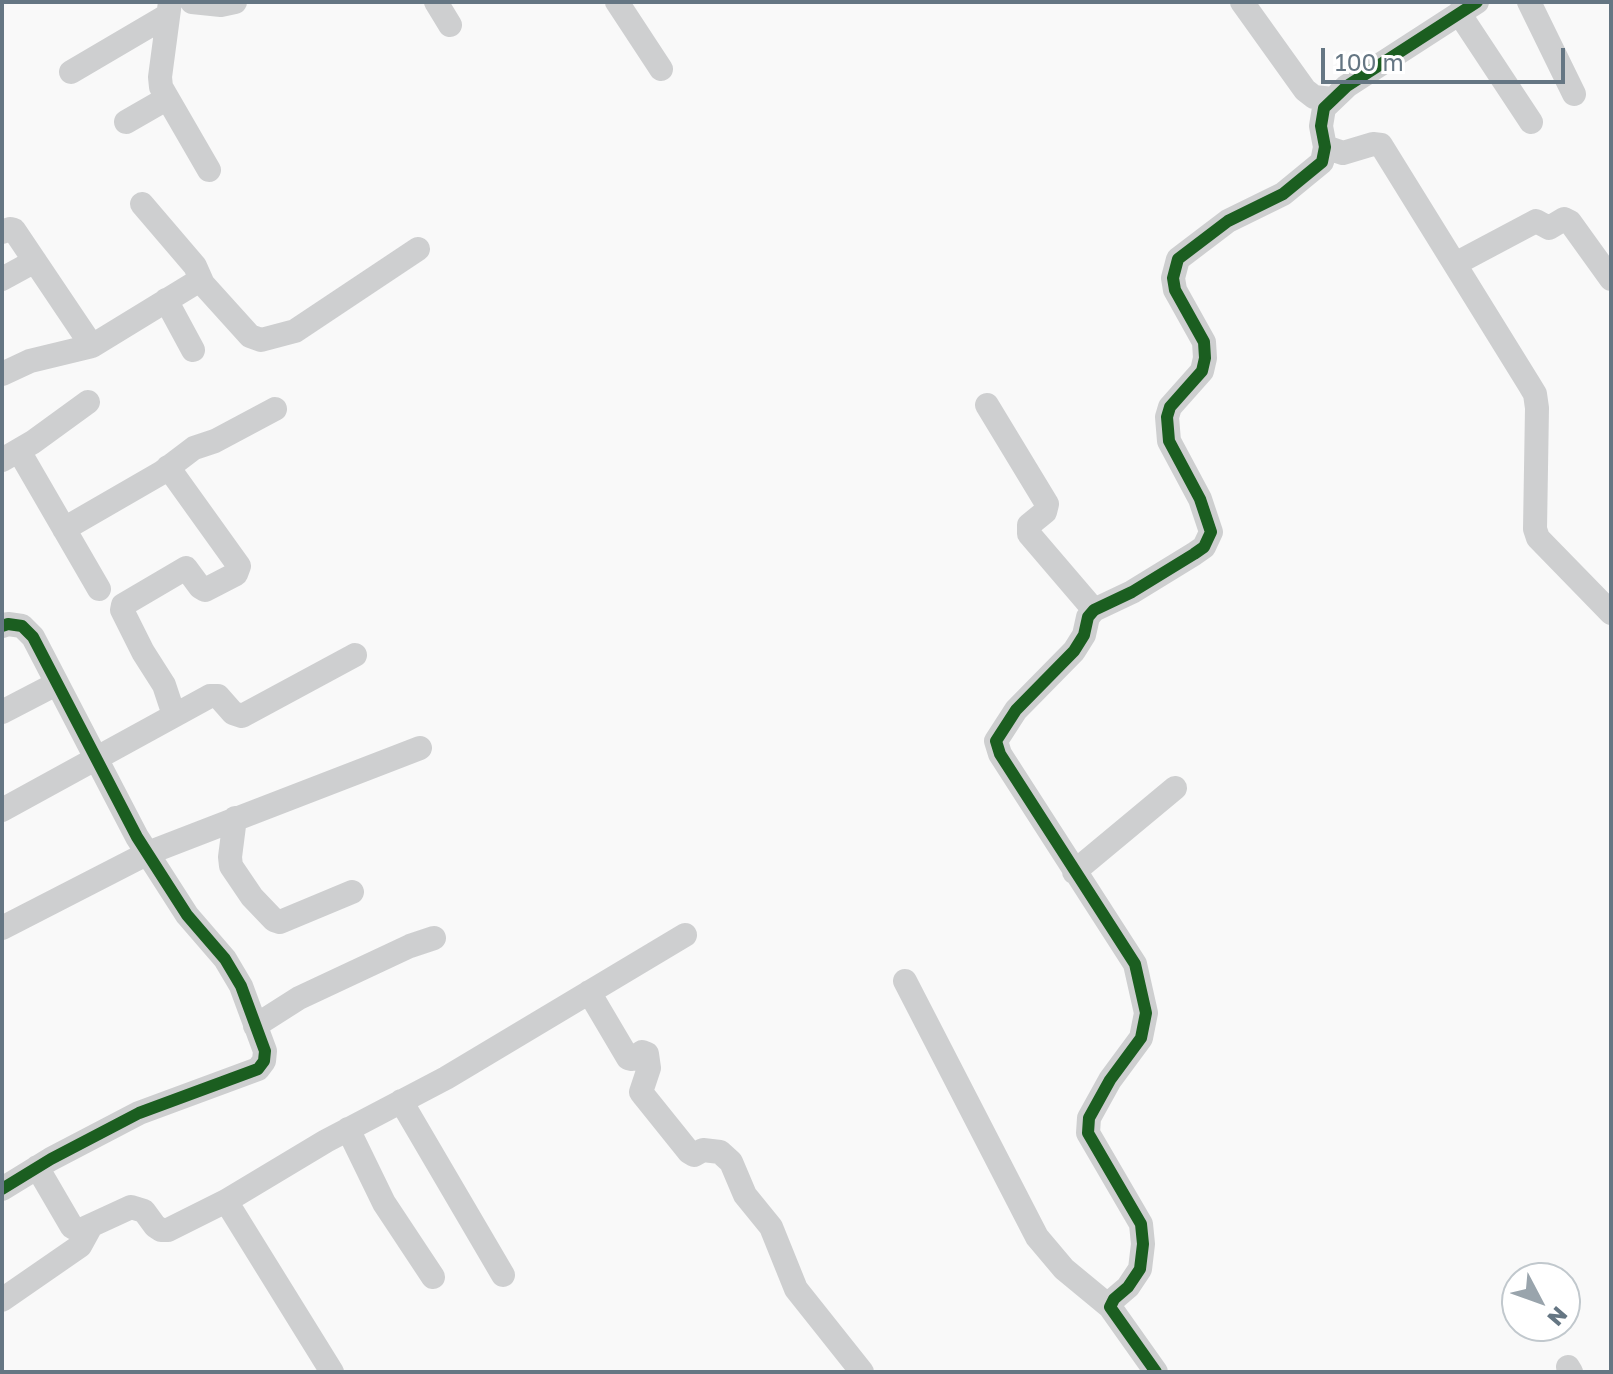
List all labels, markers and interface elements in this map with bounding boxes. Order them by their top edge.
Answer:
scale bar [1325,32,1569,82]
text: 100 m [1335,47,1404,76]
north arrow [1501,1262,1581,1342]
text: N [1542,1302,1574,1332]

